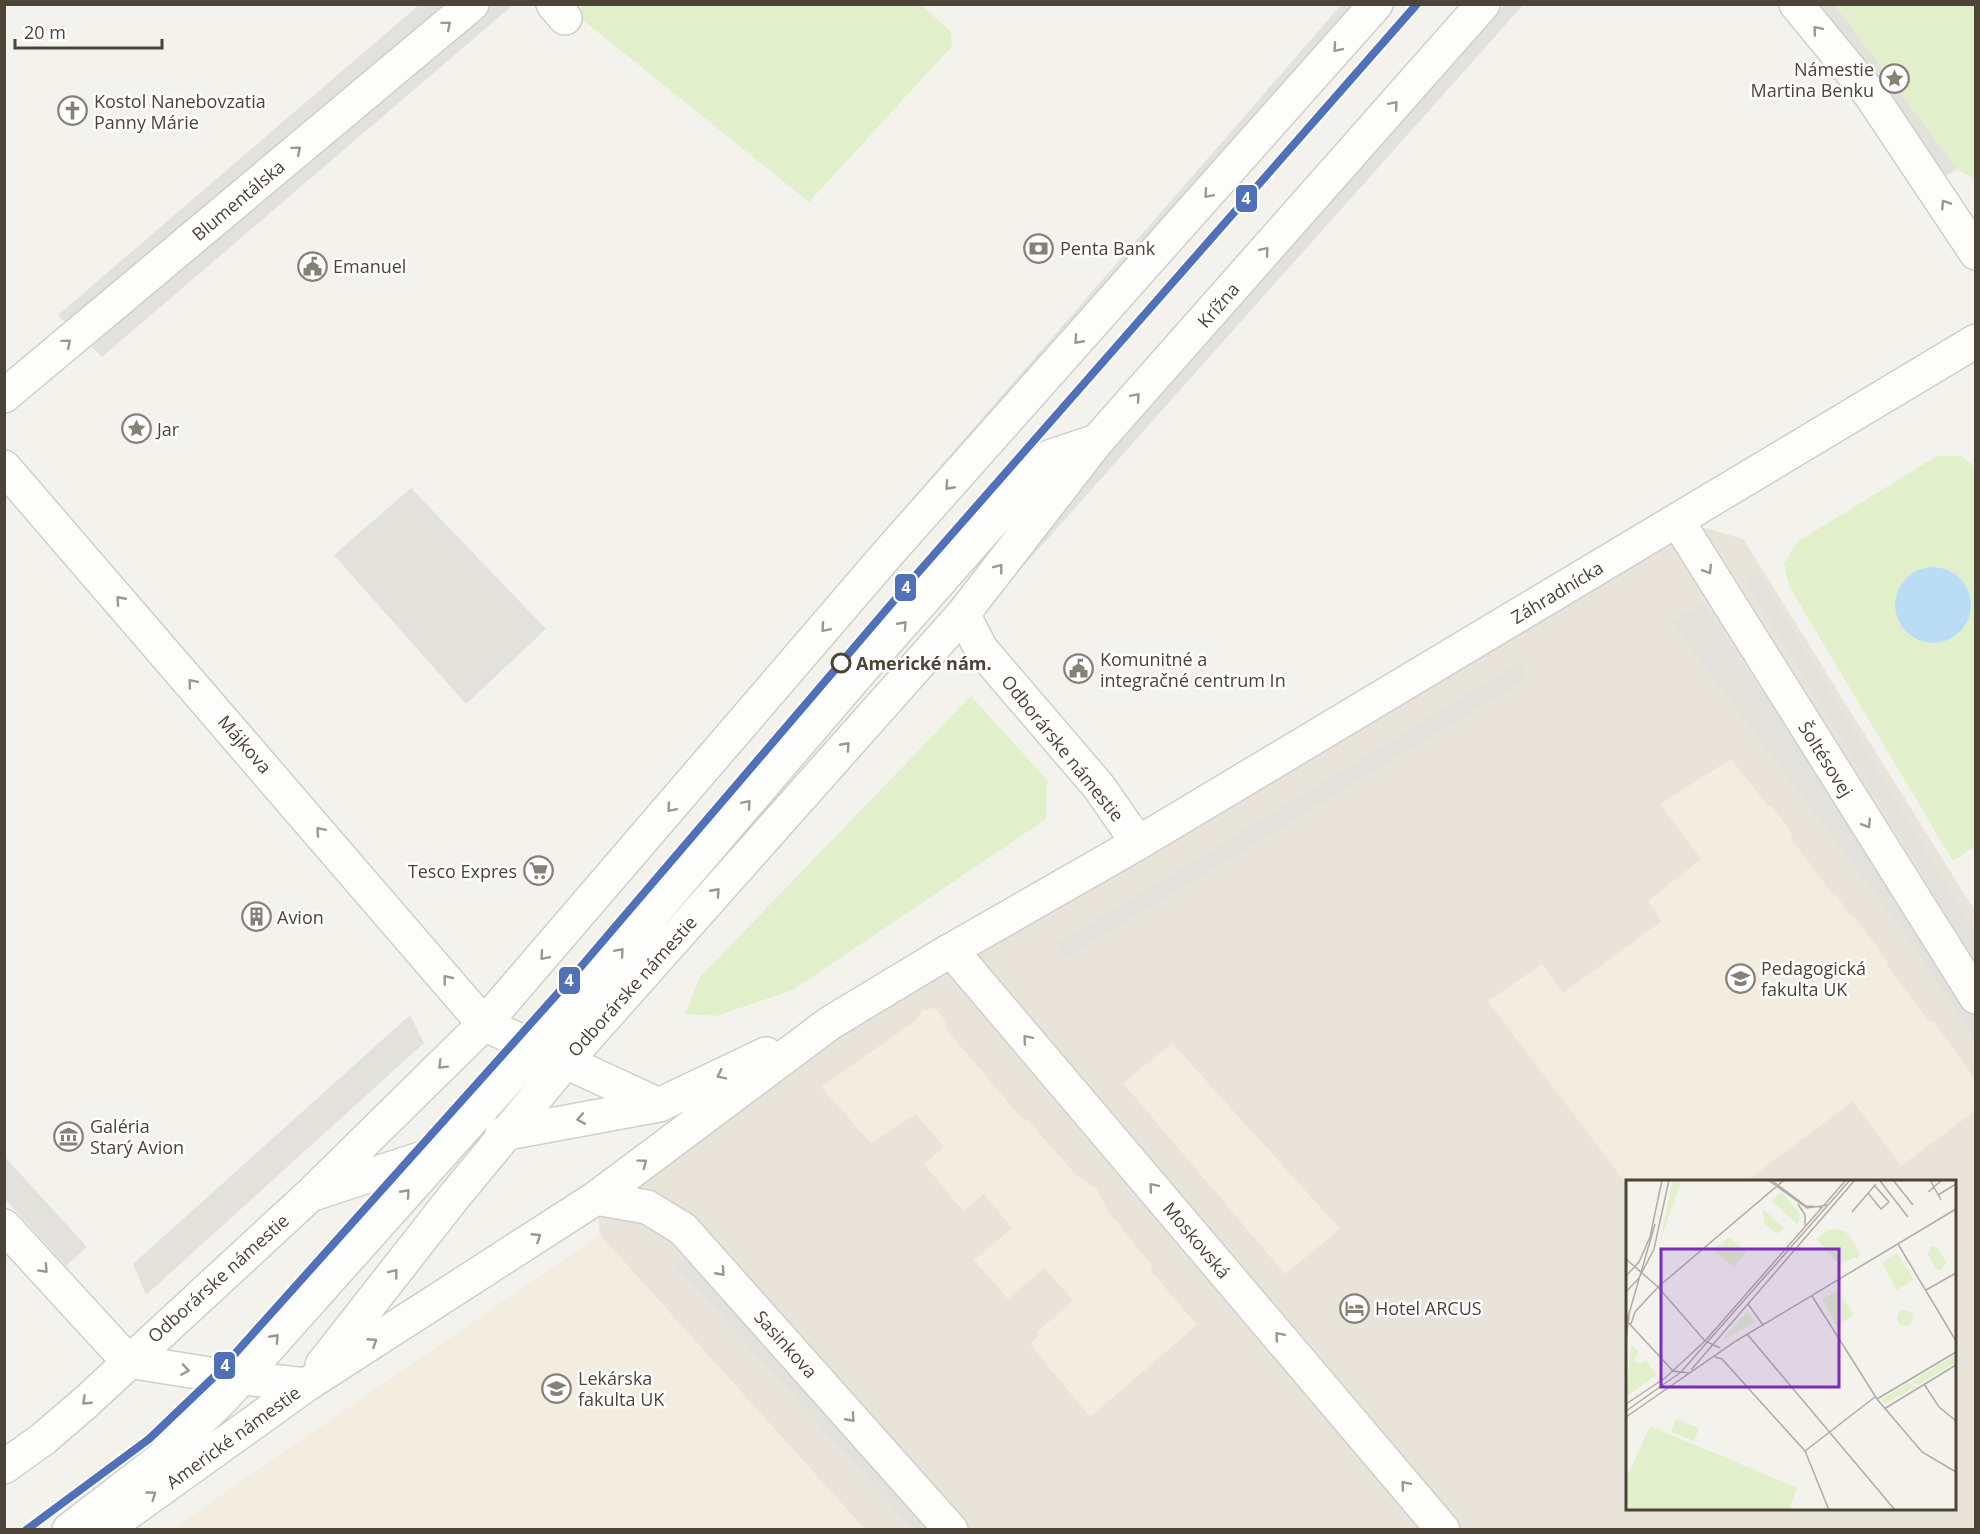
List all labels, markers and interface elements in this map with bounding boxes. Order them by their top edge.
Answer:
scale bar [15,12,162,50]
text: 20 m [24,20,66,44]
one-way arrow [440,22,451,33]
one-way arrow [1813,26,1824,37]
one-way arrow [1333,41,1344,52]
place label: Námestie Martina Benku [1751,57,1874,102]
place icon: Námestie Martina Benku [1879,63,1911,95]
place label: Kostol Nanebovzatia Panny Márie [94,89,266,134]
church icon: Kostol Nanebovzatia Panny Márie [57,95,89,127]
one-way arrow [1387,101,1398,112]
one-way arrow [290,147,301,158]
street label: Blumentálska [187,154,289,246]
line badge: 4 [1235,184,1258,213]
text: 4 [1241,187,1251,209]
one-way arrow [1204,188,1215,198]
one-way arrow [1940,200,1952,210]
bank icon: Penta Bank [1023,232,1055,264]
place label: Penta Bank [1060,236,1156,260]
one-way arrow [1258,247,1269,258]
public building icon: Emanuel [296,250,328,282]
place label: Emanuel [333,254,406,278]
street label: Krížna [1192,277,1244,333]
one-way arrow [1074,333,1085,344]
one-way arrow [60,339,71,350]
one-way arrow [1129,393,1140,404]
place icon: Jar [120,413,152,445]
place label: Jar [155,417,180,441]
one-way arrow [945,479,956,489]
street label: Záhradnícka [1507,555,1607,629]
one-way arrow [992,564,1003,575]
one-way arrow [1701,564,1713,574]
line badge: 4 [894,573,917,602]
text: 4 [901,576,911,598]
one-way arrow [116,596,127,607]
one-way arrow [821,621,832,632]
one-way arrow [896,621,907,632]
place label: Komunitné a integračné centrum In [1100,647,1286,692]
place label: Americké nám. [856,651,992,675]
marker: Americké nám. [831,653,851,673]
public building icon: Komunitné a integračné centrum In [1063,653,1095,685]
street label: Odborárske námestie [996,670,1130,826]
one-way arrow [188,679,199,690]
street label: Májkova [213,710,277,778]
street label: Šoltésovej [1793,717,1859,801]
one-way arrow [839,743,850,753]
one-way arrow [740,800,751,810]
one-way arrow [667,801,678,812]
one-way arrow [1860,818,1872,828]
one-way arrow [316,827,327,838]
supermarket icon: Tesco Expres [522,855,554,887]
place label: Tesco Expres [408,859,517,883]
one-way arrow [709,888,720,899]
building icon: Avion [240,901,272,933]
place label: Avion [277,905,324,929]
street label: Odborárske námestie [562,910,702,1062]
one-way arrow [613,948,624,959]
one-way arrow [540,949,551,960]
place label: Pedagogická fakulta UK [1761,956,1866,1001]
school or university icon: Pedagogická fakulta UK [1724,962,1756,994]
line badge: 4 [558,966,581,995]
text: 4 [564,969,574,991]
one-way arrow [443,974,454,985]
one-way arrow [1023,1035,1034,1046]
one-way arrow [439,1057,450,1068]
one-way arrow [716,1068,727,1080]
one-way arrow [576,1112,586,1125]
place label: Galéria Starý Avion [90,1114,184,1159]
museum icon: Galéria Starý Avion [53,1120,85,1152]
one-way arrow [637,1160,648,1171]
inset map [1626,1180,1956,1510]
one-way arrow [1149,1183,1160,1194]
one-way arrow [399,1190,410,1200]
street label: Moskovská [1158,1197,1236,1283]
street label: Odborárske námestie [142,1208,294,1348]
one-way arrow [530,1233,541,1244]
one-way arrow [37,1262,48,1273]
one-way arrow [714,1265,725,1276]
one-way arrow [386,1269,397,1280]
hotel icon: Hotel ARCUS [1338,1292,1370,1324]
place label: Hotel ARCUS [1375,1296,1482,1320]
street label: Sasinkova [749,1305,823,1383]
one-way arrow [1275,1332,1286,1343]
one-way arrow [268,1334,279,1345]
one-way arrow [366,1339,377,1350]
line badge: 4 [213,1351,236,1380]
text: 4 [220,1354,230,1376]
one-way arrow [181,1364,190,1376]
place label: Lekárska fakulta UK [578,1366,665,1411]
school or university icon: Lekárska fakulta UK [541,1372,573,1404]
street label: Americké námestie [161,1380,305,1494]
one-way arrow [82,1394,92,1405]
one-way arrow [844,1411,855,1421]
one-way arrow [1401,1481,1412,1492]
one-way arrow [145,1492,156,1503]

